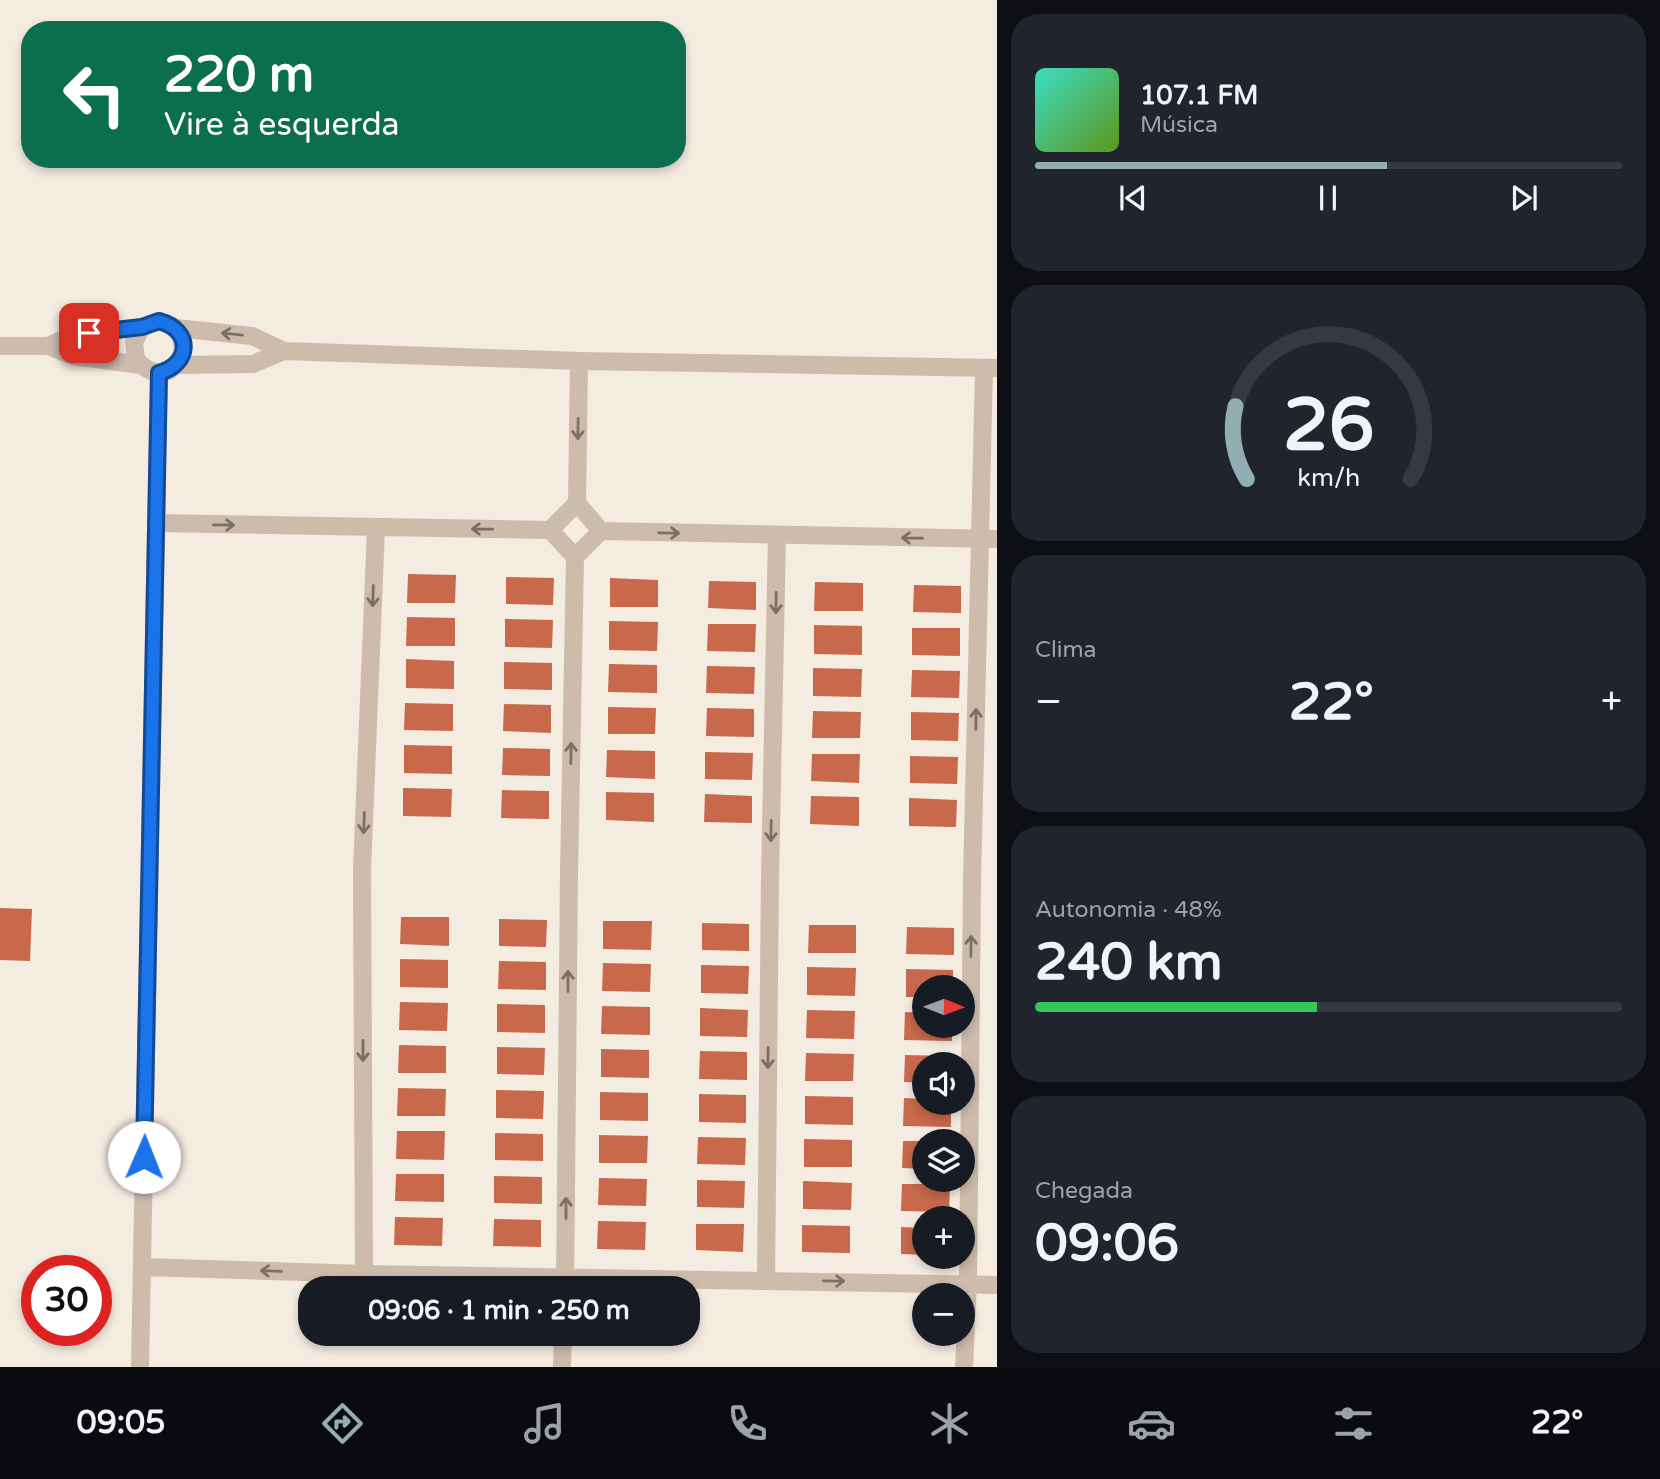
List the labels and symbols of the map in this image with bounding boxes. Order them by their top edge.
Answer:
pin [59,303,119,363]
one-way arrow [221,327,244,340]
one-way arrow [571,417,584,440]
one-way arrow [213,518,236,531]
one-way arrow [471,522,494,536]
one-way arrow [658,526,681,539]
one-way arrow [901,531,924,544]
one-way arrow [366,584,379,607]
one-way arrow [769,591,783,614]
one-way arrow [969,708,983,731]
one-way arrow [565,742,578,765]
one-way arrow [358,812,371,835]
one-way arrow [764,819,778,842]
one-way arrow [965,935,978,958]
one-way arrow [561,970,575,993]
north arrow [912,975,975,1038]
one-way arrow [356,1039,370,1062]
one-way arrow [761,1046,775,1069]
position arrow [107,1120,181,1194]
one-way arrow [559,1197,573,1220]
speed limit sign: 30 [21,1255,112,1346]
one-way arrow [260,1264,283,1277]
one-way arrow [822,1274,845,1288]

